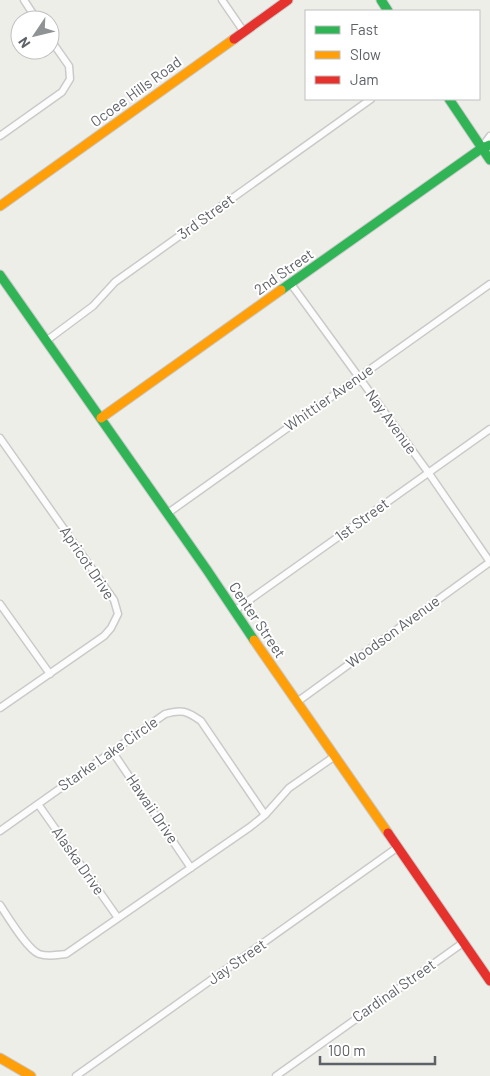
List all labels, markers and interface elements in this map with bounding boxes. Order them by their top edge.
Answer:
north arrow [10,10,60,60]
legend [305,10,480,100]
text: Fast [350,20,378,38]
text: N [14,34,34,51]
text: Slow [350,45,381,63]
street label: Ocoee Hills Road [86,52,184,130]
text: Jam [350,70,379,88]
street label: 3rd Street [174,190,237,243]
street label: 2nd Street [250,244,317,298]
street label: Whittier Avenue [281,360,376,434]
street label: Nay Avenue [362,386,421,457]
street label: 1st Street [331,494,392,545]
street label: Apricot Drive [57,522,119,602]
street label: Center Street [226,578,290,661]
street label: Woodson Avenue [342,591,443,671]
street label: Starke Lake Circle [54,712,161,794]
street label: Hawaii Drive [123,770,183,847]
street label: Alaska Drive [49,823,109,898]
street label: Jay Street [204,935,269,988]
street label: Cardinal Street [348,955,438,1025]
scale bar [320,1034,435,1066]
text: 100 m [328,1041,366,1059]

